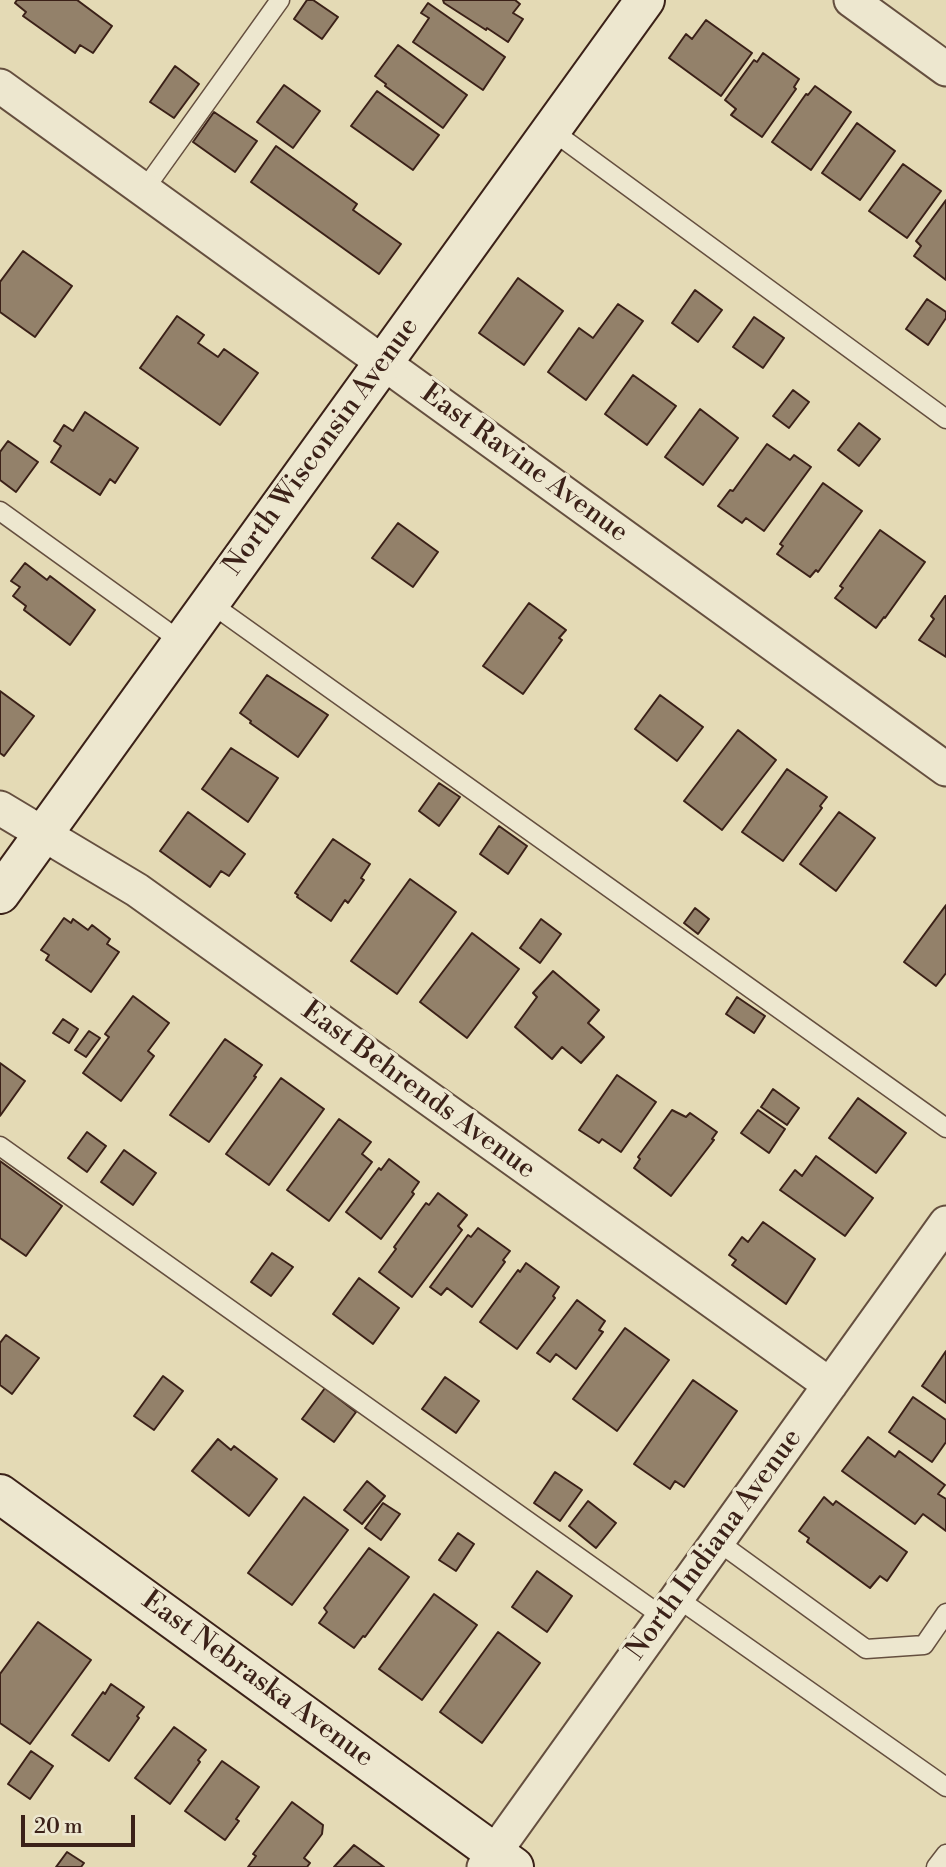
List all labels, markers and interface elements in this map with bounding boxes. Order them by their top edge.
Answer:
street label: North Wisconsin Avenue [217,312,427,582]
street label: East Ravine Avenue [414,378,634,550]
street label: East Behrends Avenue [294,995,542,1187]
street label: North Indiana Avenue [620,1423,810,1667]
street label: East Nebraska Avenue [134,1585,380,1775]
scale bar [24,1800,138,1844]
text: 20 m [34,1814,83,1840]

